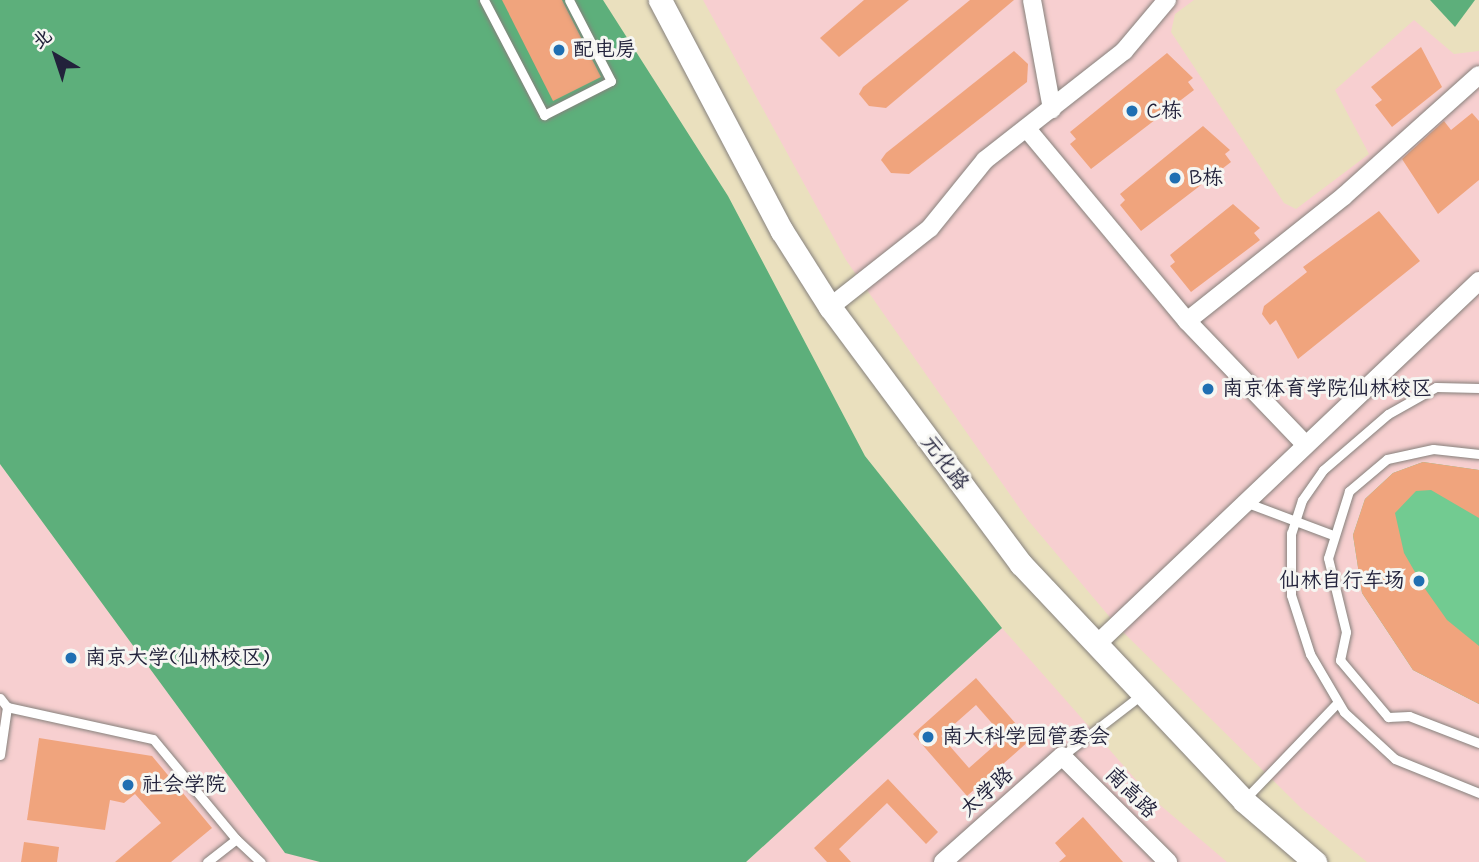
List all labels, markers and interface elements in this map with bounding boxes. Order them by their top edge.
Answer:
north arrow [21,21,91,91]
text: 北 [27,24,58,55]
place label: 配电房 [573,37,636,63]
marker: 配电房 [551,42,567,58]
place label: C栋 [1146,98,1182,124]
marker: C栋 [1124,103,1140,119]
place label: B栋 [1189,165,1223,191]
marker: B栋 [1167,170,1183,186]
place label: 南京体育学院仙林校区 [1222,376,1432,402]
marker: 南京体育学院仙林校区 [1200,381,1216,397]
street label: 元化路 [916,430,974,496]
place label: 仙林自行车场 [1279,568,1405,594]
marker: 仙林自行车场 [1411,573,1427,589]
place label: 南京大学(仙林校区) [85,645,269,671]
marker: 南京大学(仙林校区) [63,650,79,666]
place label: 南大科学园管委会 [942,724,1110,750]
marker: 南大科学园管委会 [920,729,936,745]
street label: 太学路 [955,762,1019,822]
street label: 南高路 [1100,762,1162,824]
place label: 社会学院 [142,772,226,798]
marker: 社会学院 [120,777,136,793]

